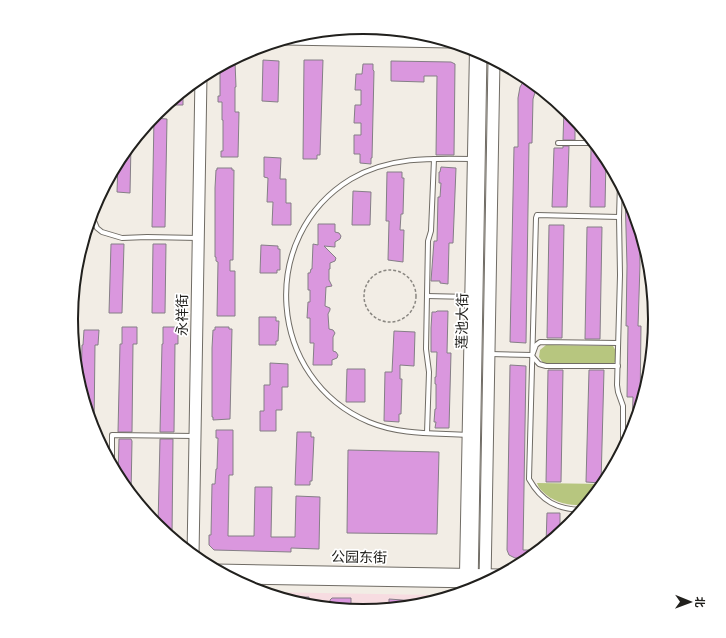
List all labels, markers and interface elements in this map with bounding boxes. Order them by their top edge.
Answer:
street label: 莲池大街 [453,293,471,349]
street label: 永祥街 [173,294,191,336]
street label: 公园东街 [331,548,387,566]
north arrow [670,582,710,622]
text: 北 [693,597,707,608]

